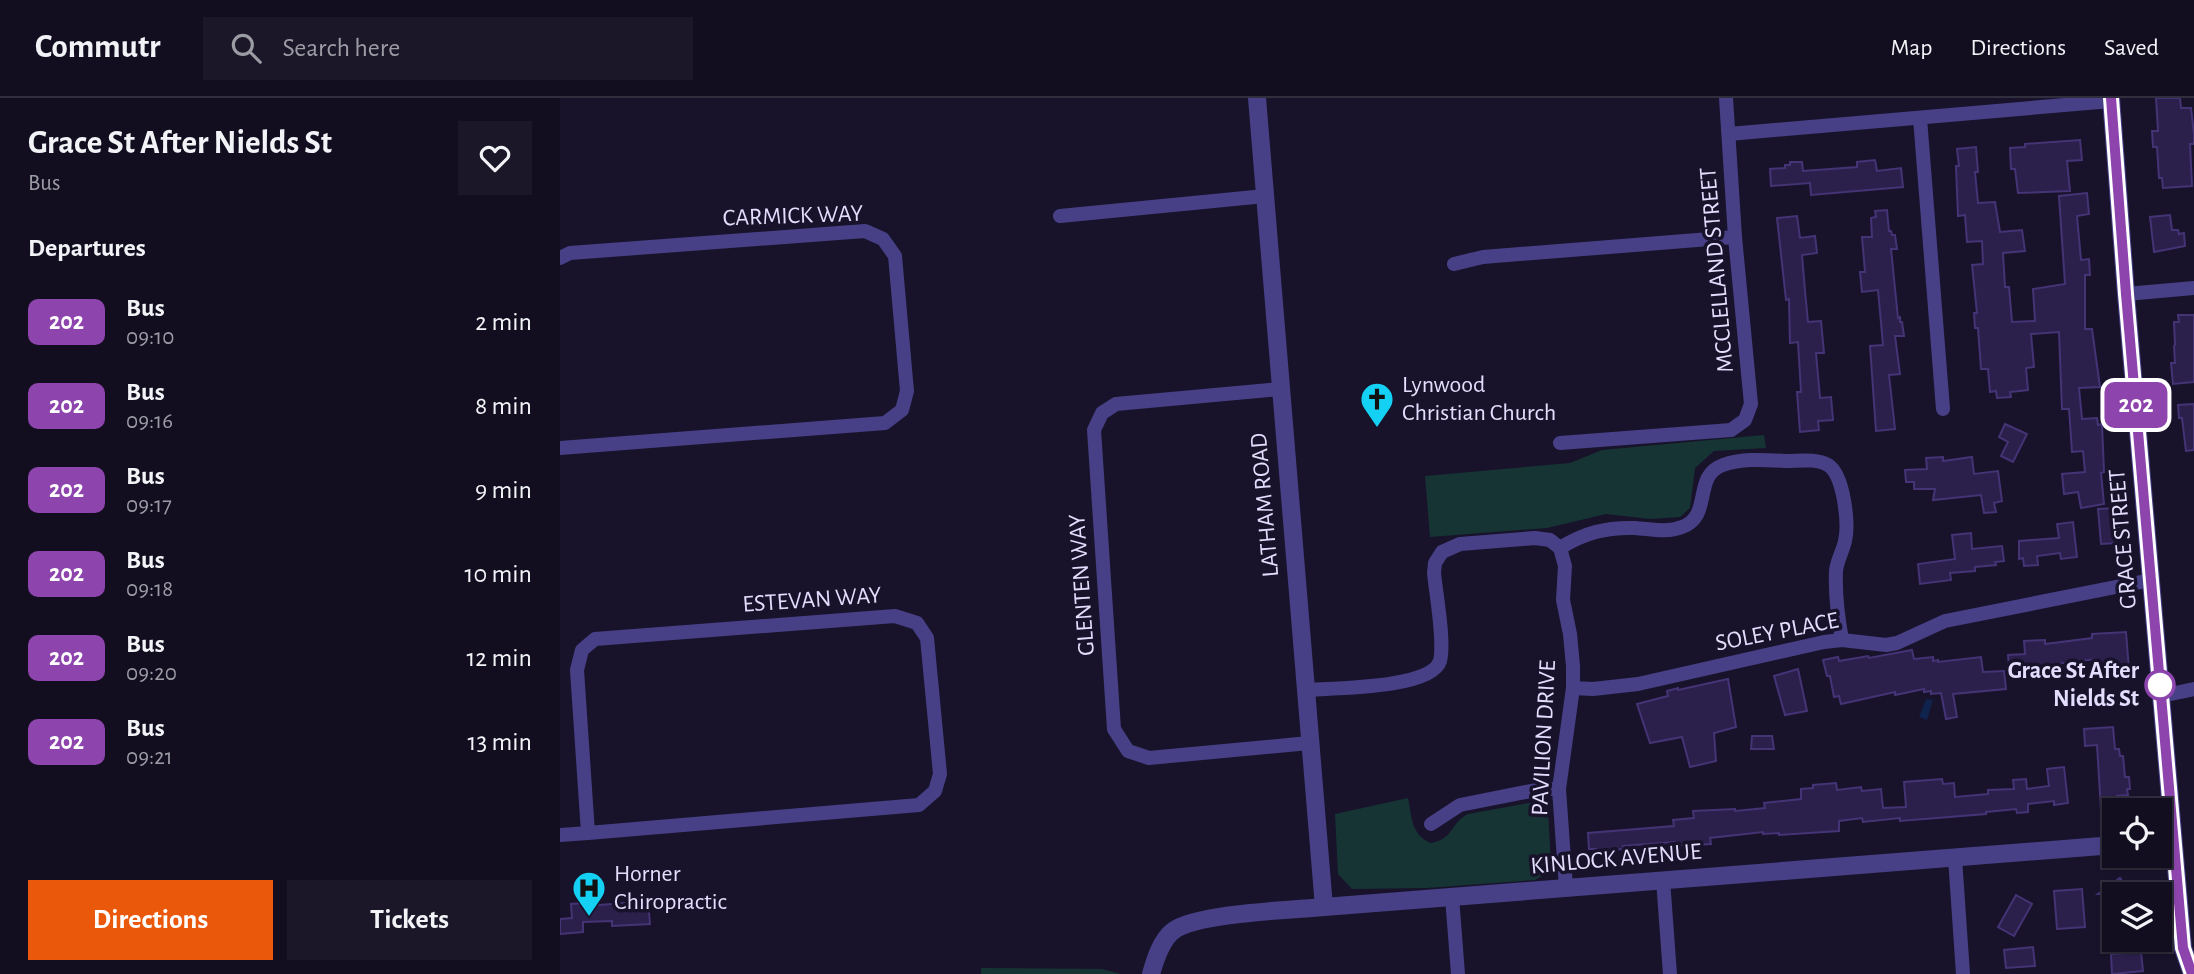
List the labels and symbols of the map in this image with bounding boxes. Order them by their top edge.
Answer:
street label: MCCLELLAND STREET [1696,166,1738,374]
street label: CARMICK WAY [722,202,864,230]
place label: Lynwood Christian Church [1402,373,1556,425]
church icon: Lynwood Christian Church [1358,380,1396,429]
line badge: 202 [2096,382,2176,428]
street label: LATHAM ROAD [1247,432,1283,578]
street label: GRACE STREET [2105,468,2141,610]
street label: GLENTEN WAY [1065,513,1099,657]
street label: ESTEVAN WAY [742,583,883,617]
street label: SOLEY PLACE [1713,608,1841,656]
street label: PAVILION DRIVE [1528,659,1560,817]
place label: Grace St After Nields St [2008,659,2140,711]
marker: Grace St After Nields St [2145,670,2175,700]
street label: KINLOCK AVENUE [1530,840,1703,878]
place label: Horner Chiropractic [614,862,727,914]
hospital icon: Horner Chiropractic [570,869,608,918]

